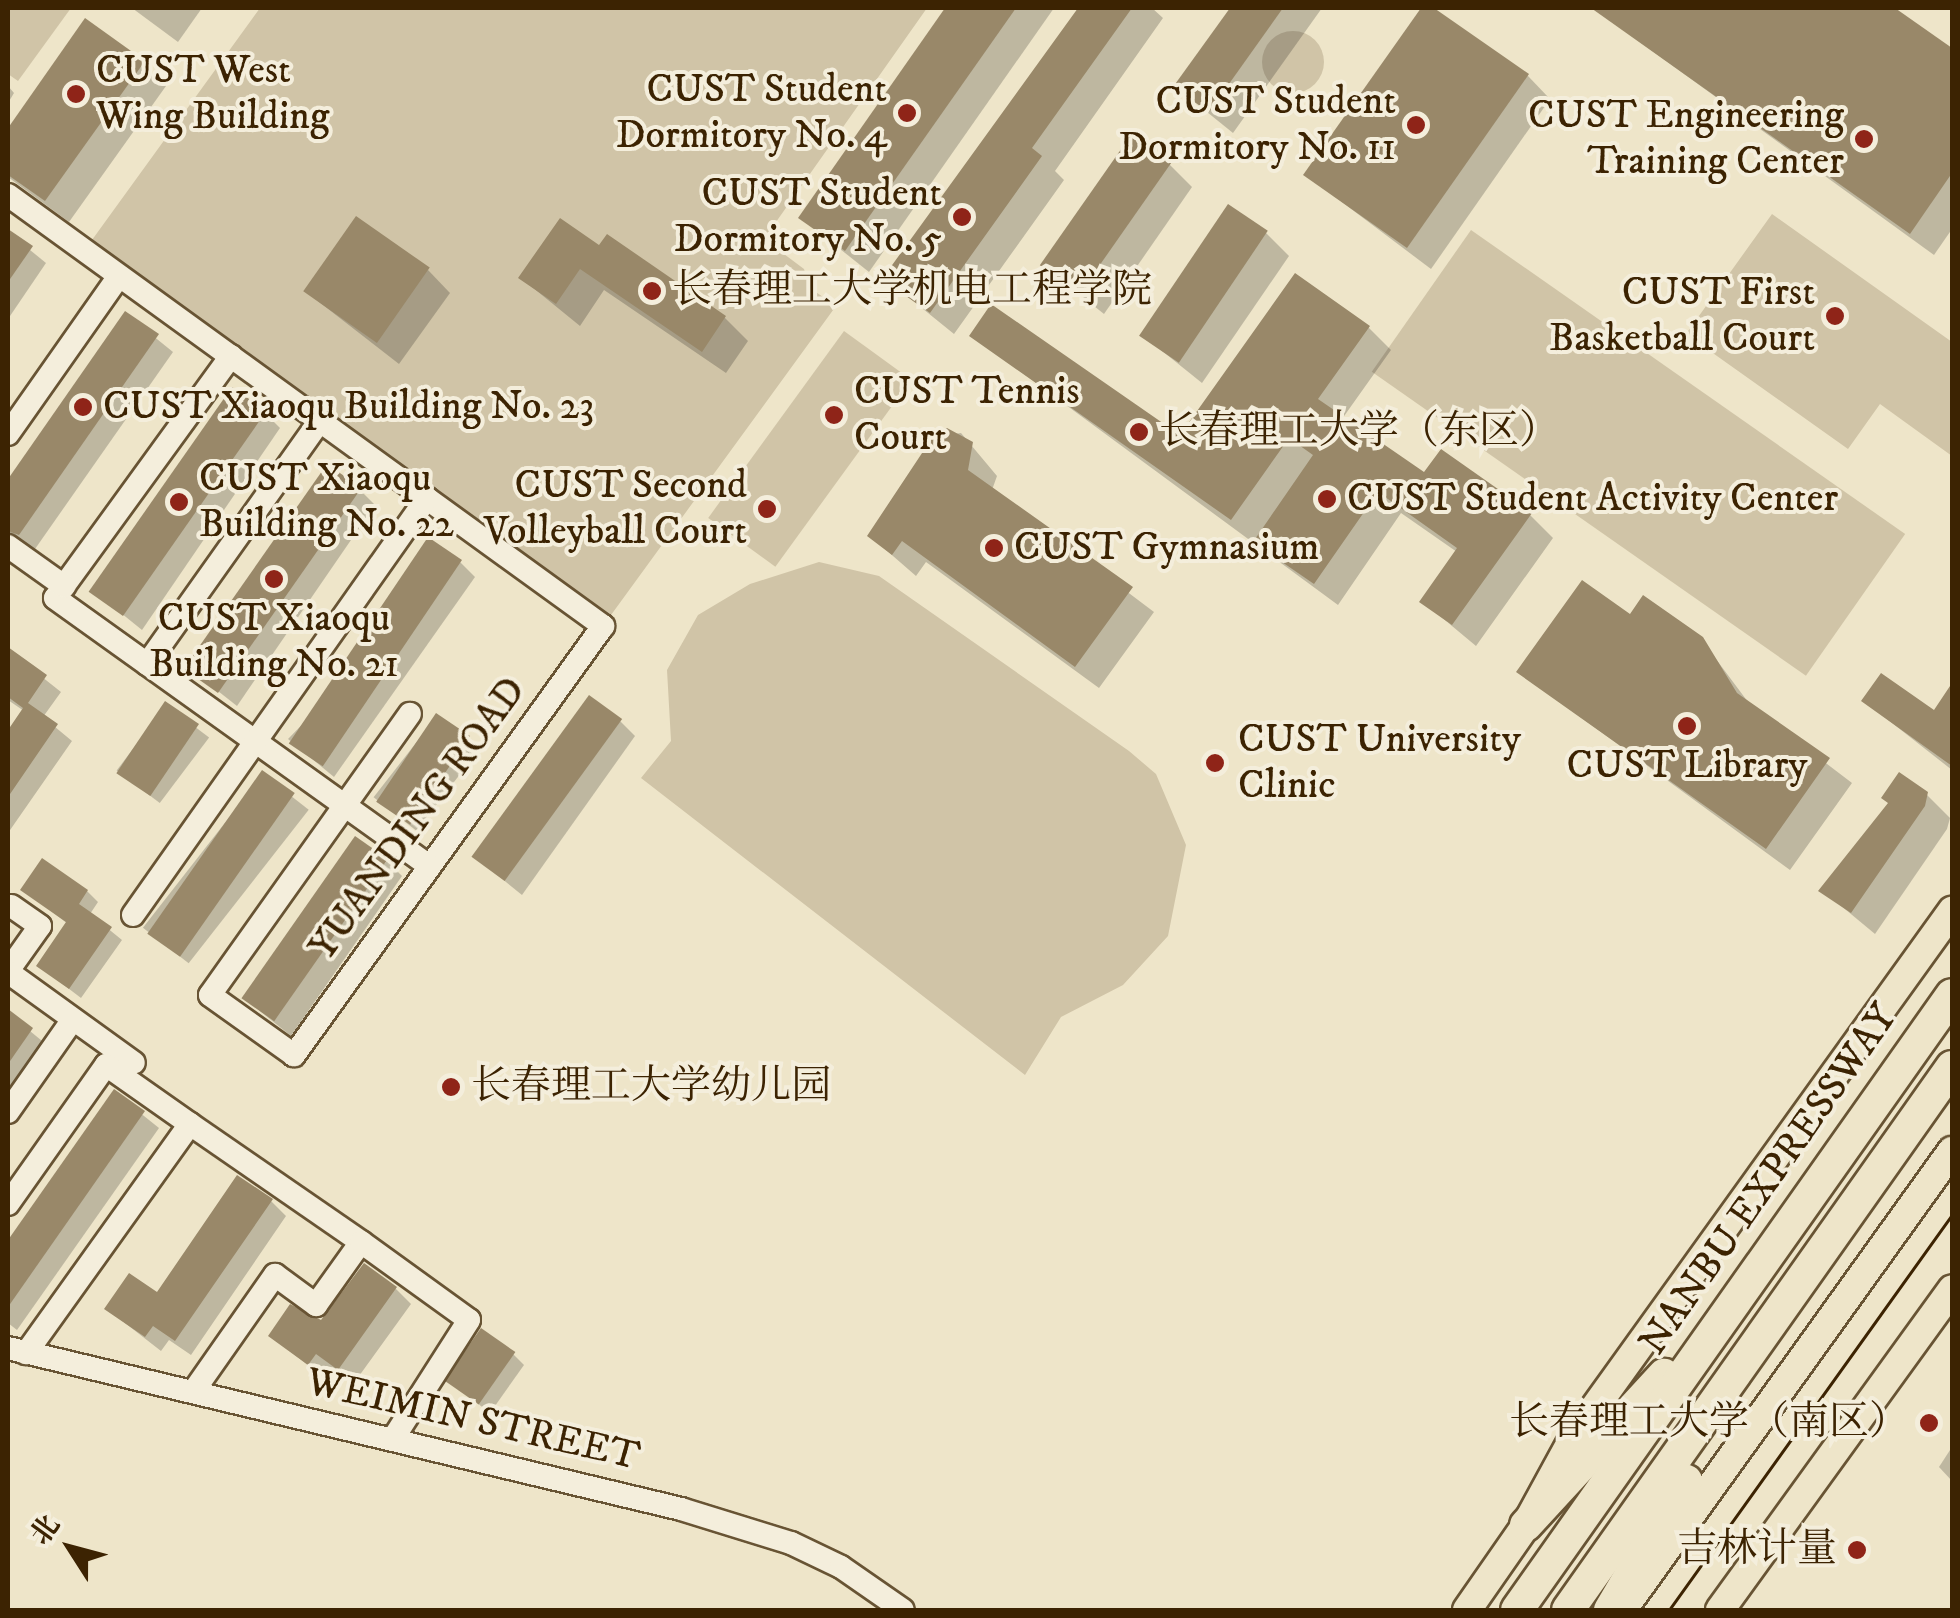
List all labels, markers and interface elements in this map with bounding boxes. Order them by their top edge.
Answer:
place label: CUST West Wing Building [96,47,329,141]
place label: CUST Student Dormitory No. 4 [616,66,887,160]
place label: CUST Student Dormitory No. 11 [1118,78,1396,172]
marker: CUST West Wing Building [65,83,87,105]
place label: CUST Engineering Training Center [1528,92,1844,186]
marker: CUST Student Dormitory No. 4 [896,102,918,124]
marker: CUST Student Dormitory No. 11 [1405,114,1427,136]
marker: CUST Engineering Training Center [1853,128,1875,150]
place label: CUST Student Dormitory No. 5 [674,170,942,264]
marker: CUST Student Dormitory No. 5 [951,206,973,228]
place label: 长春理工大学机电工程学院 [672,267,1152,315]
place label: CUST First Basketball Court [1549,269,1815,363]
marker: 长春理工大学机电工程学院 [641,280,663,302]
marker: CUST First Basketball Court [1824,305,1846,327]
place label: CUST Tennis Court [854,368,1080,462]
place label: CUST Xiaoqu Building No. 23 [103,383,594,431]
marker: CUST Xiaoqu Building No. 23 [72,396,94,418]
marker: CUST Tennis Court [823,404,845,426]
place label: 长春理工大学（东区） [1159,408,1559,456]
marker: 长春理工大学（东区） [1128,421,1150,443]
place label: CUST Xiaoqu Building No. 22 [199,455,454,549]
place label: CUST Second Volleyball Court [484,462,747,556]
place label: CUST Student Activity Center [1347,475,1838,523]
marker: CUST Student Activity Center [1316,488,1338,510]
marker: CUST Xiaoqu Building No. 22 [168,491,190,513]
marker: CUST Second Volleyball Court [756,498,778,520]
place label: CUST Gymnasium [1014,524,1319,572]
marker: CUST Gymnasium [983,537,1005,559]
marker: CUST Xiaoqu Building No. 21 [263,568,285,590]
place label: CUST Xiaoqu Building No. 21 [149,595,399,689]
street label: YUANDING ROAD [299,668,537,970]
marker: CUST Library [1676,715,1698,737]
place label: CUST University Clinic [1238,716,1521,810]
place label: CUST Library [1567,742,1807,790]
marker: CUST University Clinic [1202,750,1228,776]
street label: NANBU EXPRESSWAY [1630,995,1908,1365]
place label: 长春理工大学幼儿园 [471,1063,831,1111]
marker: 长春理工大学幼儿园 [440,1076,462,1098]
street label: WEIMIN STREET [302,1358,644,1482]
place label: 长春理工大学（南区） [1509,1399,1909,1447]
marker: 长春理工大学（南区） [1918,1412,1940,1434]
north arrow [20,1498,120,1598]
text: 北 [23,1508,68,1552]
place label: 吉林计量 [1677,1526,1837,1574]
marker: 吉林计量 [1846,1539,1868,1561]

